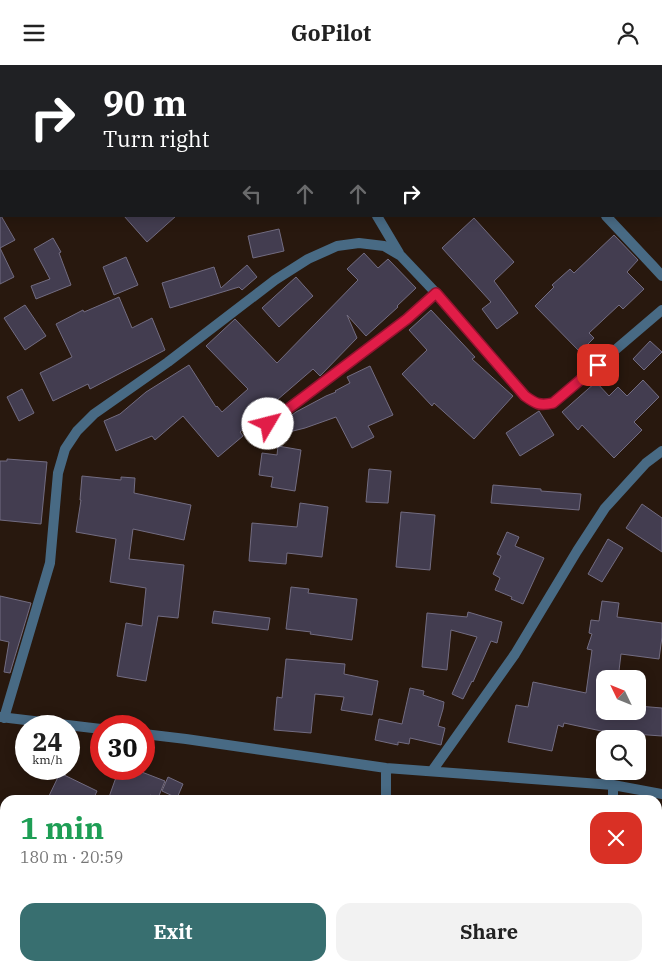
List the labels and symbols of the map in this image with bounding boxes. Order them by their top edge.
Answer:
pin [577,344,619,386]
position arrow [241,397,293,449]
north arrow [596,670,646,720]
speed limit sign: 30 [90,715,155,780]

